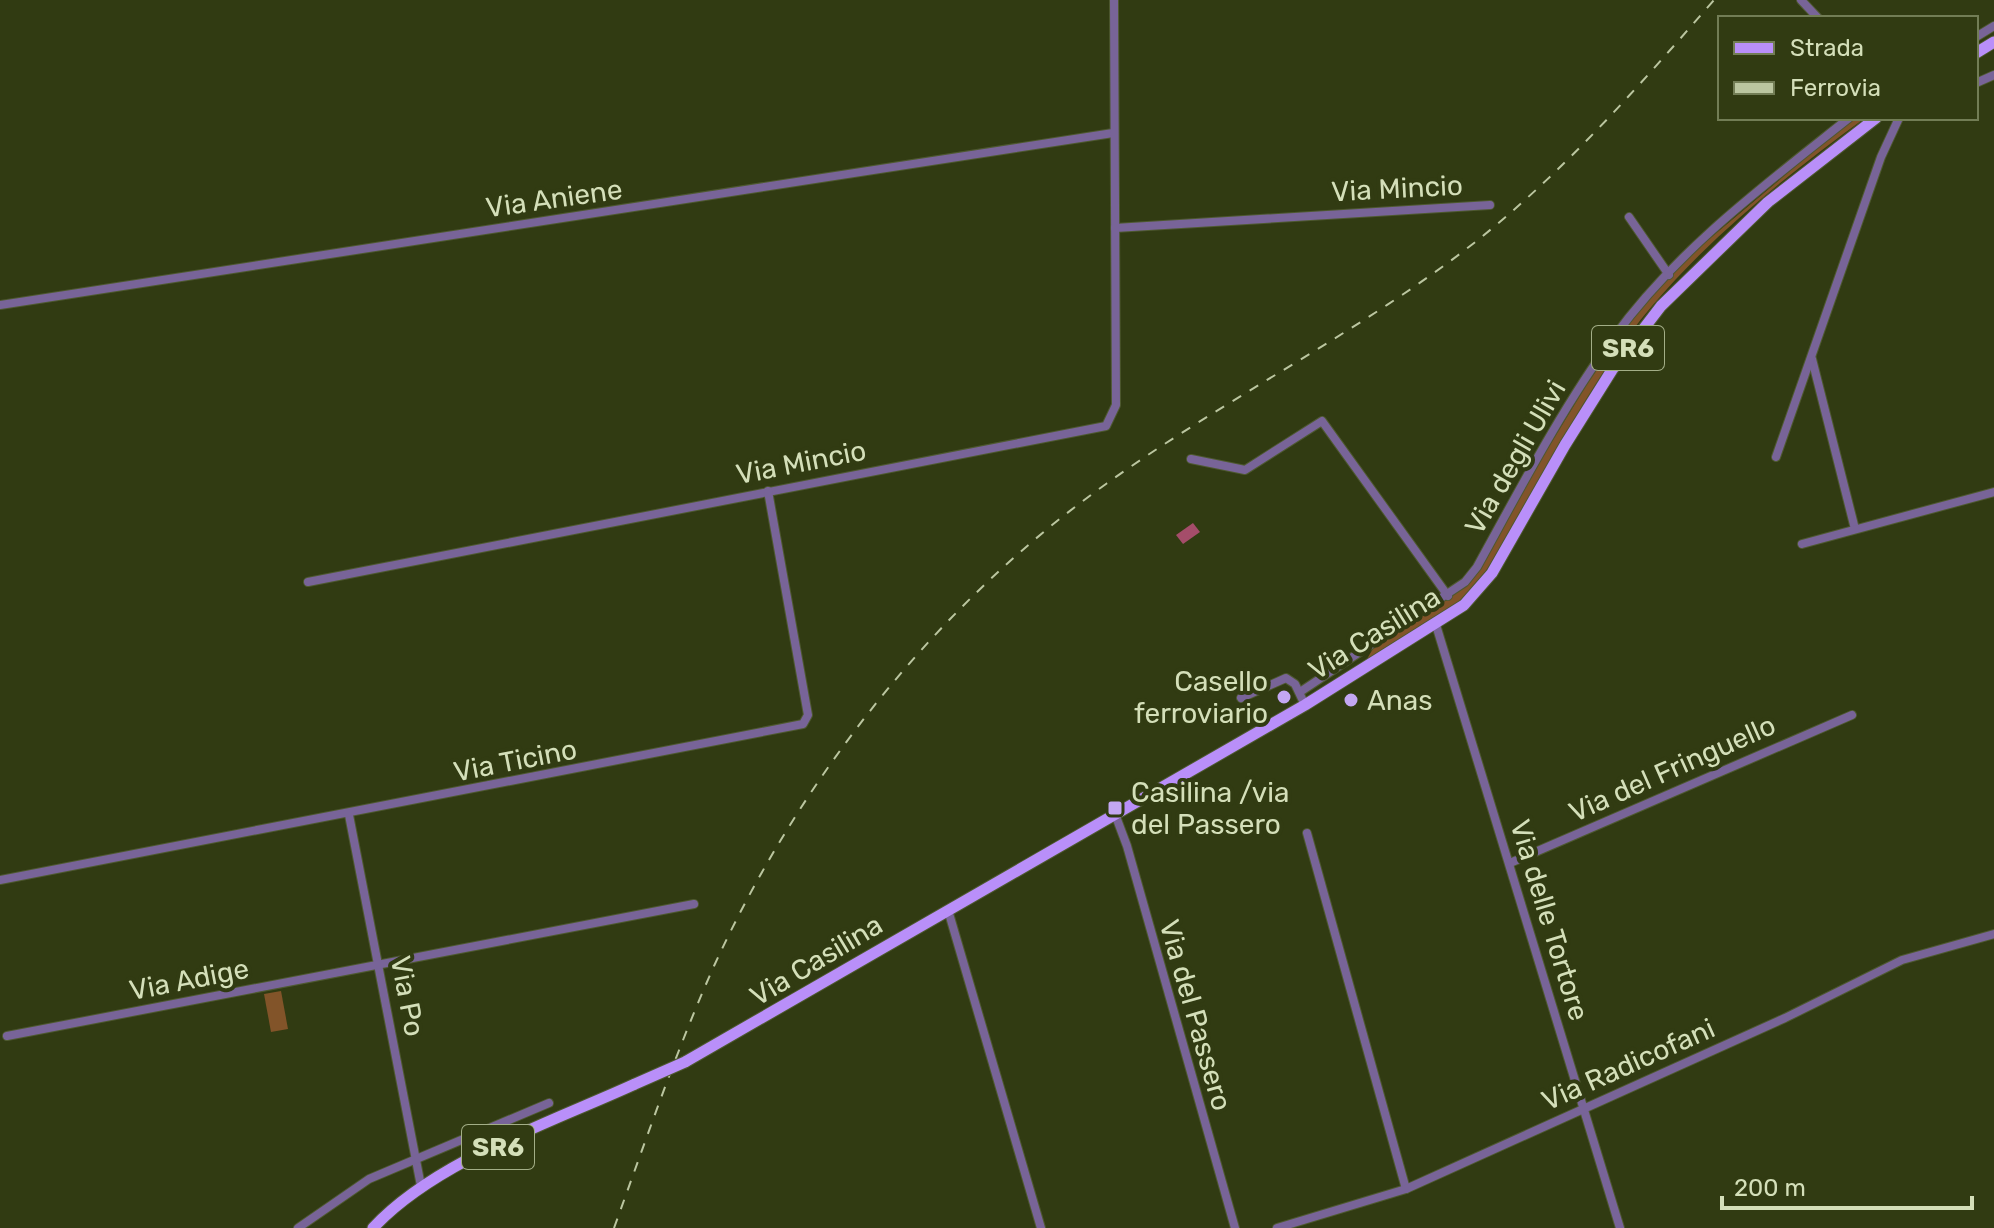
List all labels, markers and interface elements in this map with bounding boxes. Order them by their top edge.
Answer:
legend [1718,16,1978,120]
text: Strada [1790,34,1864,62]
text: Ferrovia [1790,74,1881,102]
street label: Via Mincio [1330,169,1464,208]
street label: Via Aniene [484,173,624,224]
road number: SR6 [1592,326,1664,370]
street label: Via degli Ulivi [1458,374,1573,540]
street label: Via Mincio [733,434,869,491]
street label: Via Casilina [1303,580,1446,687]
place label: Casello ferroviario [1134,665,1268,730]
place label: Anas [1367,684,1432,717]
marker: Casello ferroviario [1275,688,1293,706]
marker: Anas [1342,691,1360,709]
street label: Via del Fringuello [1564,708,1781,829]
street label: Via Ticino [451,732,580,789]
place label: Casilina /via del Passero [1131,776,1289,841]
marker: Casilina /via del Passero [1106,799,1124,817]
street label: Via delle Tortore [1503,816,1596,1025]
street label: Via Casilina [744,908,888,1013]
street label: Via del Passero [1152,916,1239,1114]
street label: Via Adige [127,952,252,1007]
street label: Via Po [384,953,431,1039]
street label: Via Radicofani [1537,1012,1720,1117]
road number: SR6 [462,1125,534,1169]
scale bar [1722,1160,1972,1210]
text: 200 m [1734,1174,1806,1202]

